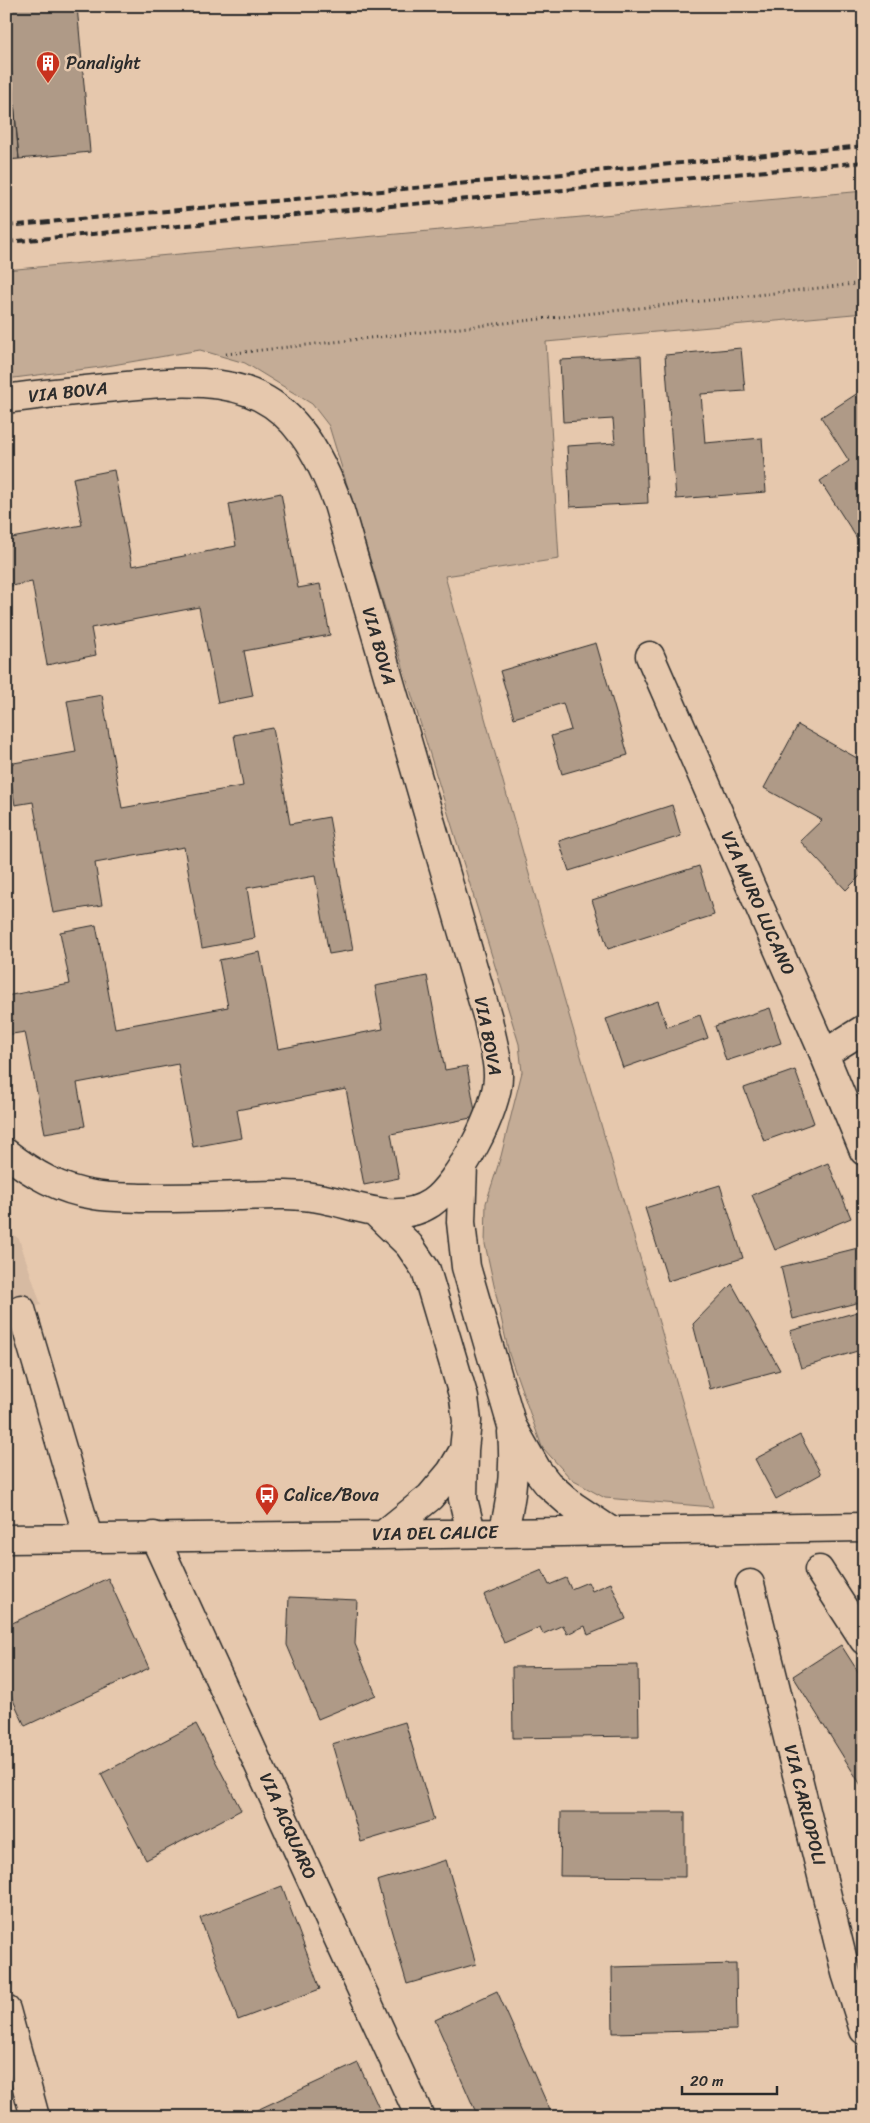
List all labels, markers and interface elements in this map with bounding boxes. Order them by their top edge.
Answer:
place label: Panalight [66,47,141,79]
building icon: Panalight [35,50,61,84]
street label: VIA BOVA [27,372,109,412]
street label: VIA BOVA [353,603,405,689]
street label: VIA MURO LUCANO [712,825,804,981]
street label: VIA BOVA [465,994,511,1078]
place label: Calice/Bova [284,1479,380,1511]
bus stop icon: Calice/Bova [254,1482,280,1516]
street label: VIA DEL CALICE [372,1516,499,1550]
street label: VIA CARLOPOLI [774,1741,836,1869]
street label: VIA ACQUARO [250,1767,326,1885]
scale bar [682,2063,778,2095]
text: 20 m [690,2068,724,2094]

